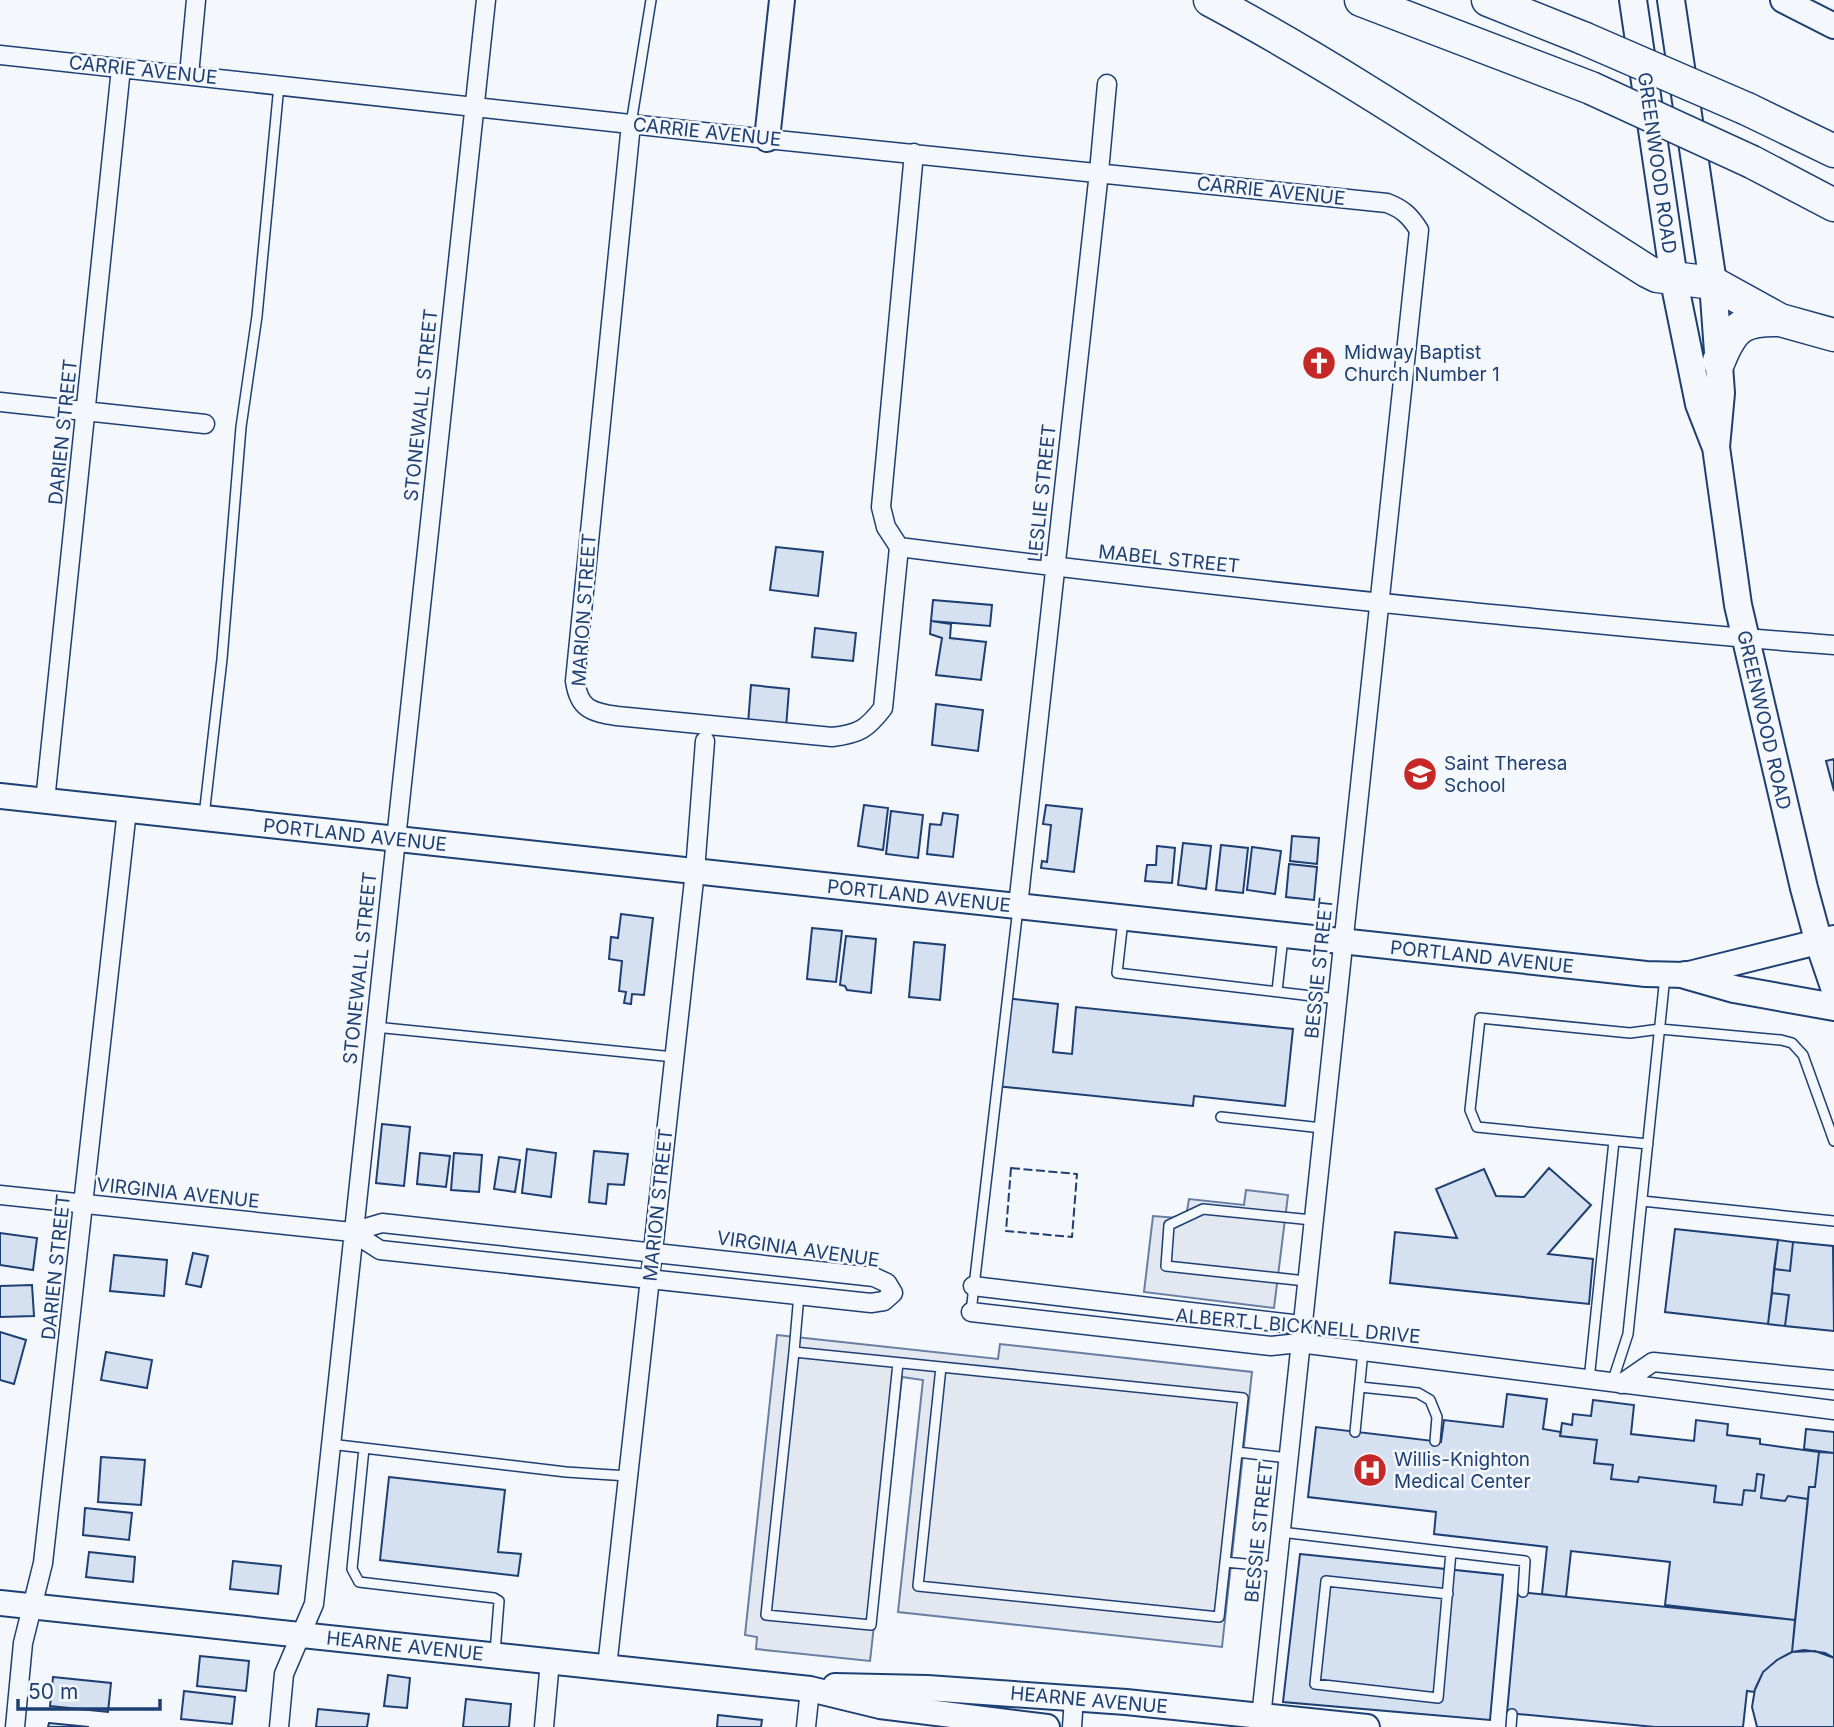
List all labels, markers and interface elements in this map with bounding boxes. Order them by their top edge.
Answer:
street label: CARRIE AVENUE [68,51,218,89]
street label: GREENWOOD ROAD [1633,71,1681,255]
street label: CARRIE AVENUE [632,113,782,151]
street label: CARRIE AVENUE [1196,172,1346,210]
street label: STONEWALL STREET [399,308,443,502]
place label: Midway Baptist Church Number 1 [1344,341,1500,386]
church icon: Midway Baptist Church Number 1 [1300,344,1338,382]
street label: DARIEN STREET [44,358,82,506]
street label: LESLIE STREET [1023,423,1061,563]
street label: MARION STREET [567,533,601,687]
street label: MABEL STREET [1097,540,1241,578]
street label: GREENWOOD ROAD [1732,628,1796,812]
place label: Saint Theresa School [1444,752,1567,797]
school or university icon: Saint Theresa School [1401,755,1439,793]
street label: PORTLAND AVENUE [262,814,448,856]
street label: STONEWALL STREET [338,871,382,1065]
street label: PORTLAND AVENUE [826,875,1012,917]
street label: BESSIE STREET [1300,896,1338,1040]
street label: PORTLAND AVENUE [1389,936,1575,978]
street label: MARION STREET [639,1127,677,1283]
street label: VIRGINIA AVENUE [95,1173,261,1213]
street label: DARIEN STREET [37,1193,75,1341]
street label: VIRGINIA AVENUE [715,1226,881,1272]
street label: ALBERT L BICKNELL DRIVE [1174,1304,1422,1348]
place label: Willis-Knighton Medical Center [1394,1448,1531,1493]
hospital icon: Willis-Knighton Medical Center [1351,1451,1389,1489]
street label: BESSIE STREET [1240,1460,1278,1604]
street label: HEARNE AVENUE [325,1626,485,1666]
scale bar [18,1668,159,1712]
text: 50 m [28,1679,78,1704]
street label: HEARNE AVENUE [1009,1682,1169,1718]

